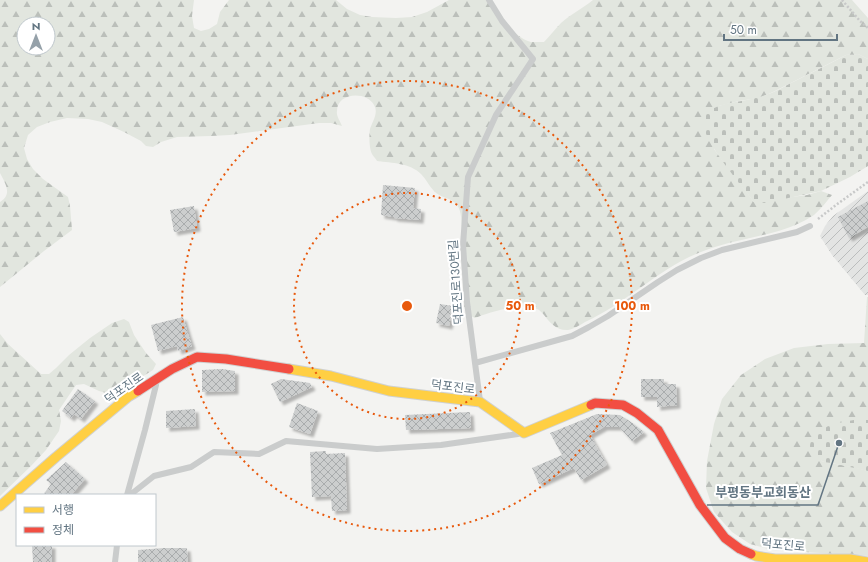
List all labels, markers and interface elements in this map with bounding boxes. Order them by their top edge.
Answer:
north arrow [16,16,56,56]
scale bar [724,16,837,42]
text: N [32,18,40,34]
text: 50 m [730,21,757,39]
street label: 덕포진로130번길 [444,239,468,325]
text: 50 m [505,297,535,315]
text: 100 m [614,297,650,315]
centre of rings [400,299,414,313]
street label: 덕포진로 [101,368,147,408]
street label: 덕포진로 [430,375,476,399]
callout: 부평동부교회동산 [707,480,818,505]
text: 부평동부교회동산 [715,483,811,502]
legend [16,494,156,546]
text: 서행 [52,501,74,519]
text: 정체 [52,521,74,539]
street label: 덕포진로 [760,534,806,556]

